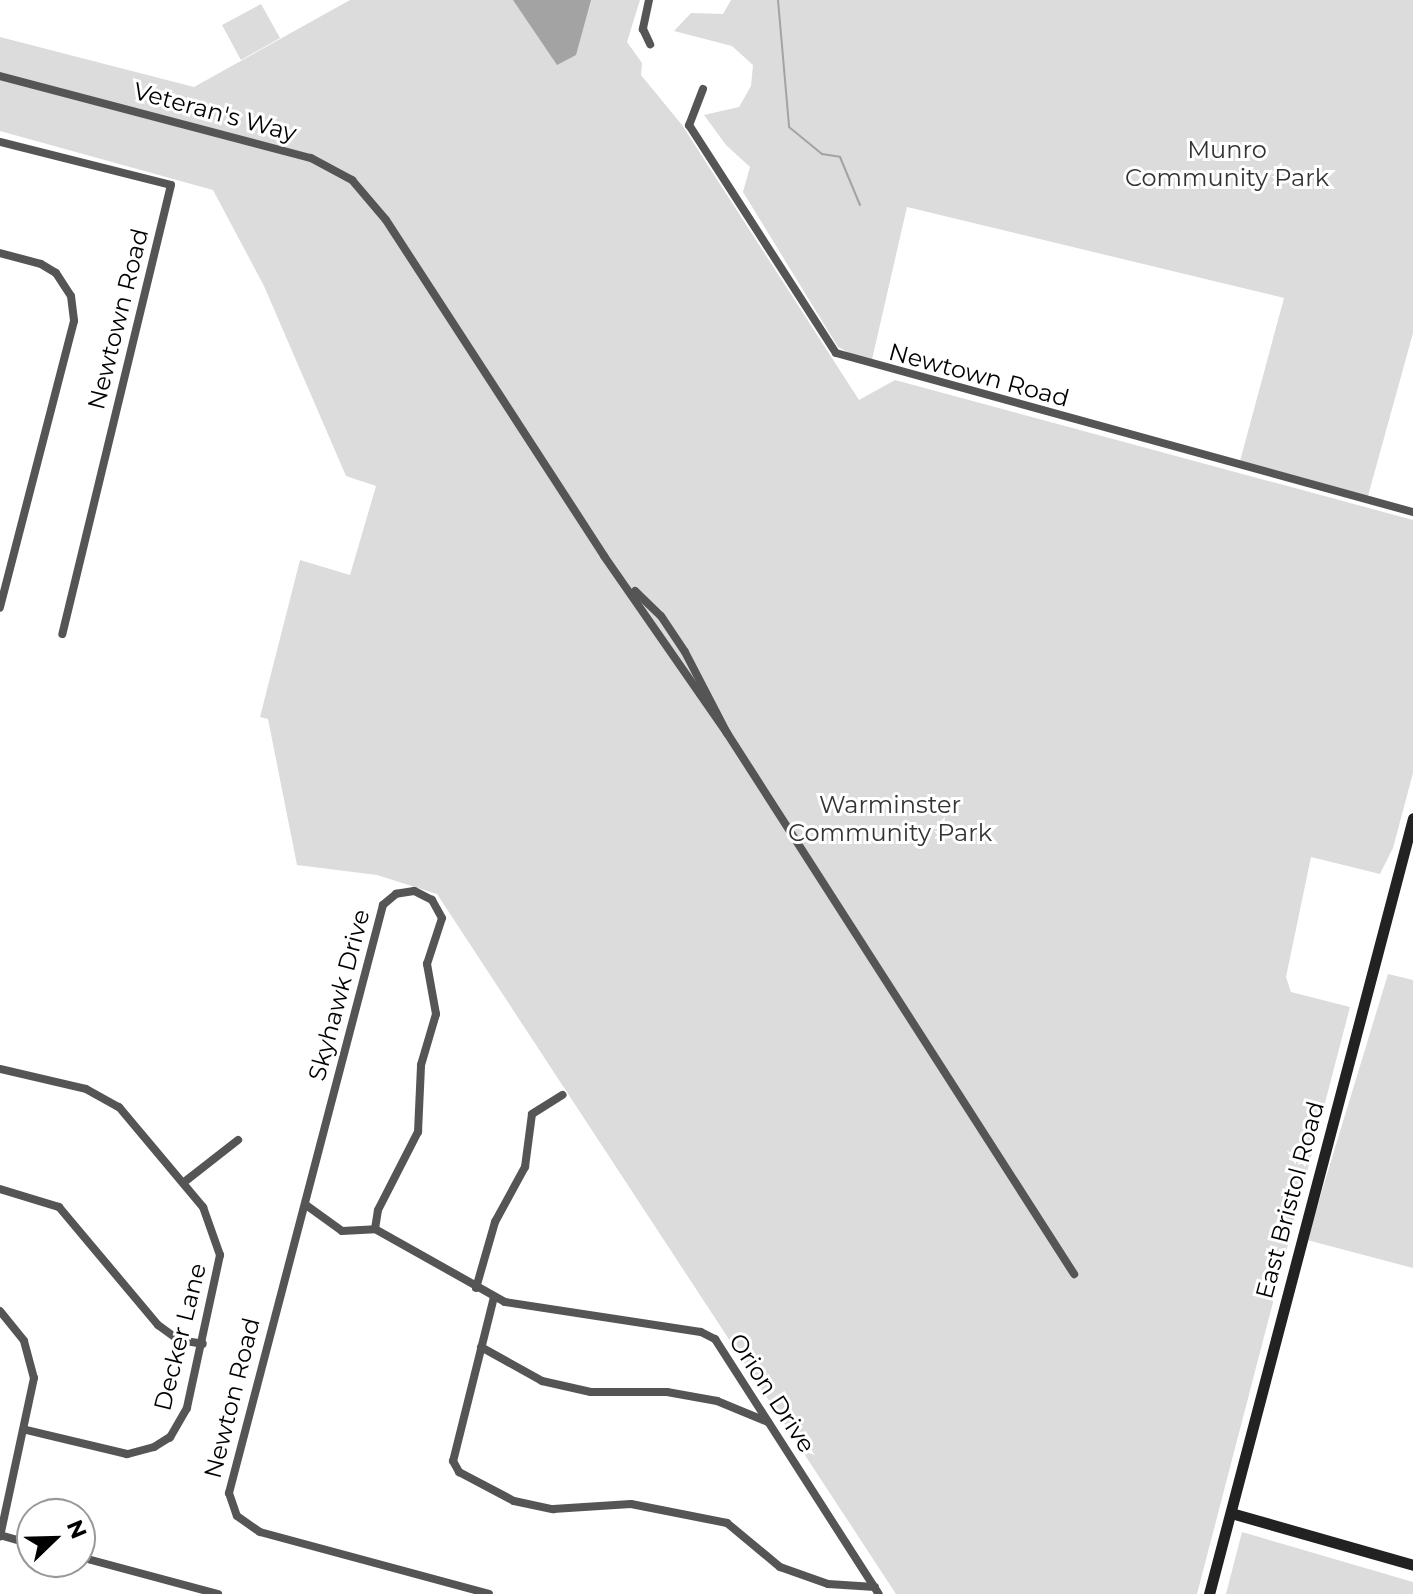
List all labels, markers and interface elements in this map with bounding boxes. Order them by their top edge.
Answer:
street label: Veteran's Way [130,76,300,148]
park label: Munro Community Park [1125,136,1329,192]
street label: Newtown Road [82,226,154,412]
street label: Newtown Road [886,337,1072,413]
park label: Warminster Community Park [788,791,992,847]
street label: Skyhawk Drive [302,906,376,1084]
street label: East Bristol Road [1250,1098,1330,1302]
street label: Decker Lane [148,1260,212,1414]
street label: Newton Road [198,1315,266,1481]
street label: Orion Drive [723,1328,821,1458]
north arrow [16,1498,96,1578]
text: N [61,1516,93,1543]

